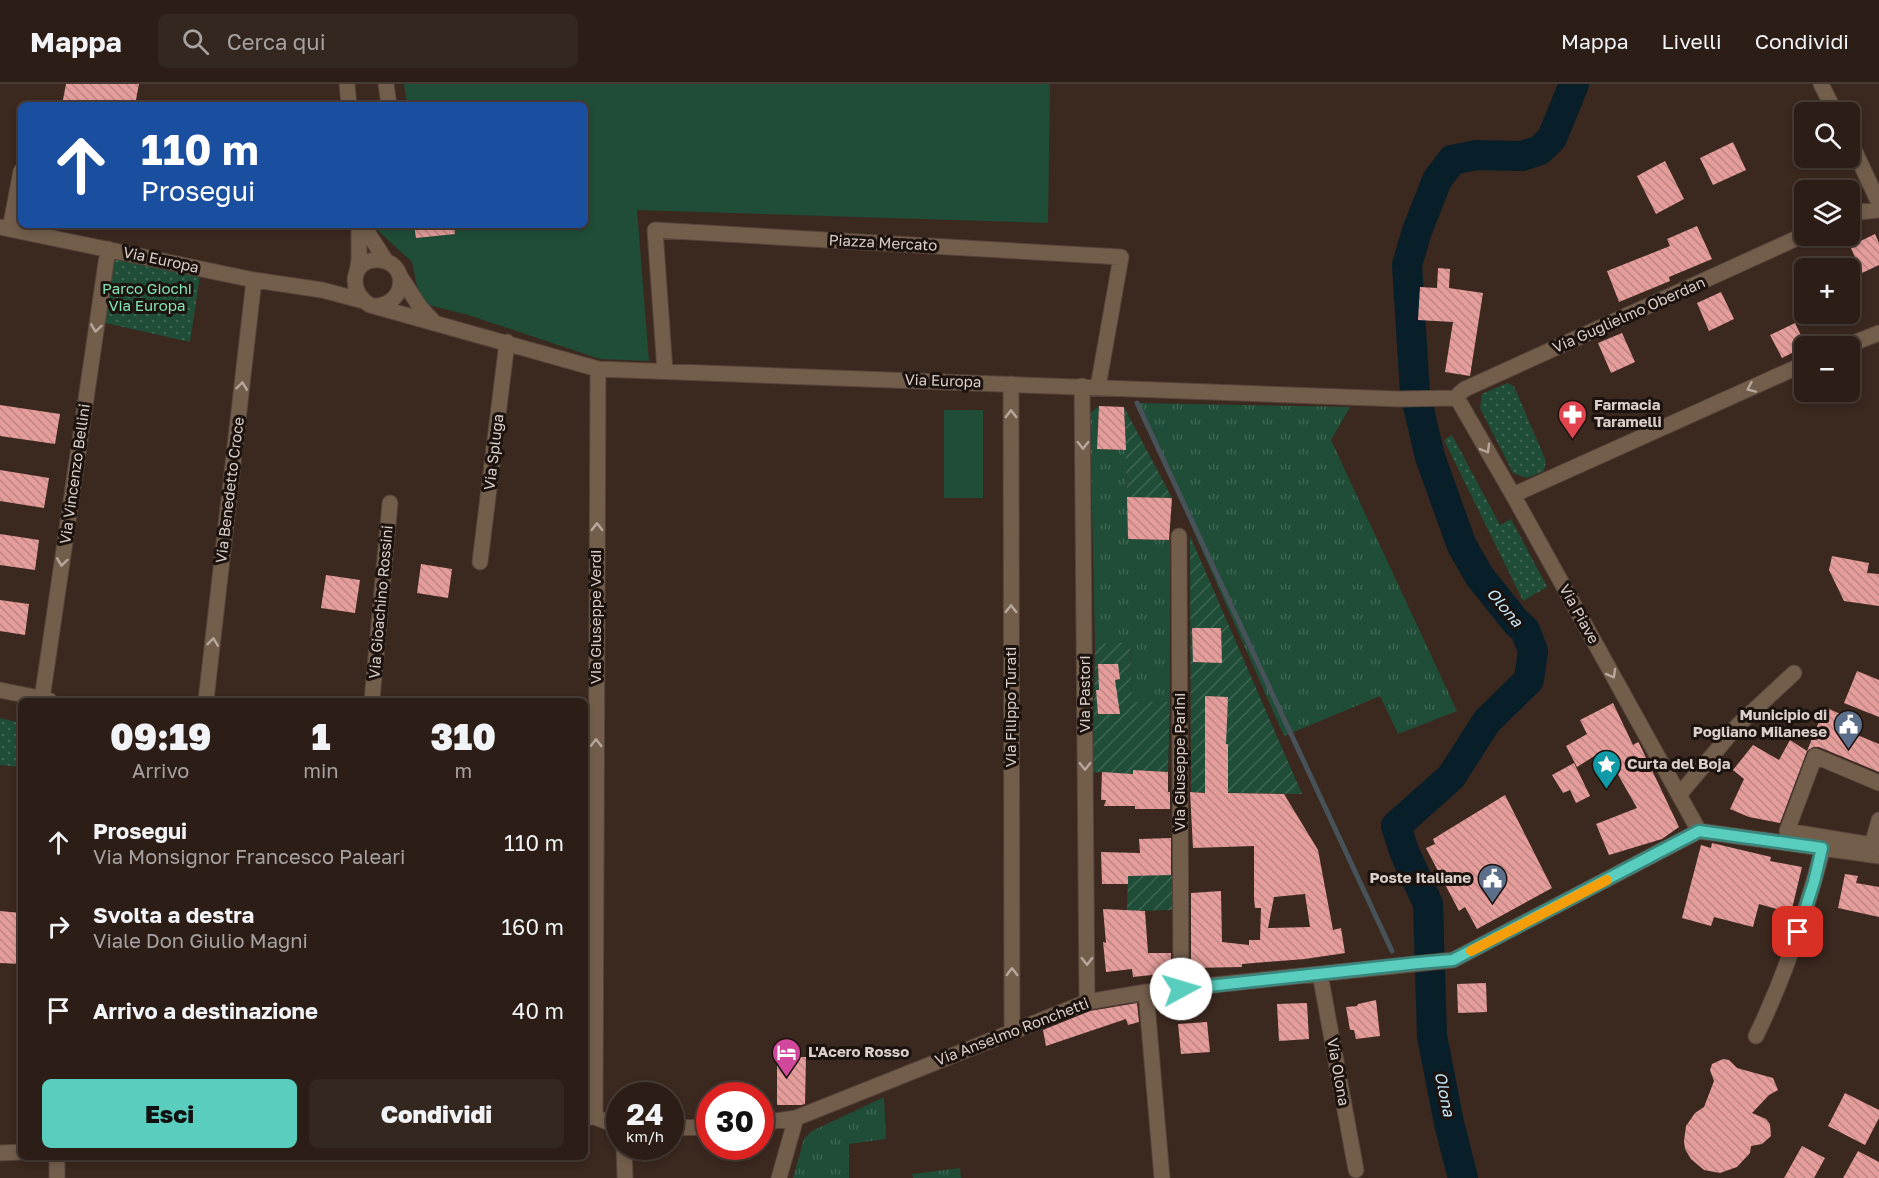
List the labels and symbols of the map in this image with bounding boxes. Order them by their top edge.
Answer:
street label: Piazza Mercato [828,230,938,254]
street label: Via Europa [122,242,201,276]
street label: Via Guglielmo Oberdan [1549,272,1708,356]
park label: Parco Giochi Via Europa [102,279,192,314]
one-way arrow [91,323,103,333]
street label: Via Europa [904,370,982,390]
one-way arrow [1746,380,1757,392]
one-way arrow [235,382,248,391]
place label: Farmacia Taramelli [1594,395,1662,430]
pharmacy icon: Farmacia Taramelli [1557,398,1589,440]
street label: Via Vincenzo Bellini [55,402,93,545]
one-way arrow [1005,409,1017,418]
street label: Via Spluga [479,413,507,491]
street label: Via Benedetto Croce [211,415,247,564]
one-way arrow [1077,440,1089,449]
one-way arrow [1479,443,1491,453]
one-way arrow [591,523,603,532]
street label: Via Gioachino Rossini [364,524,396,679]
street label: Via Giuseppe Verdi [586,550,604,684]
one-way arrow [56,558,68,567]
street label: Via Piave [1556,581,1604,647]
water label: Olona [1483,583,1528,632]
one-way arrow [1005,604,1017,613]
one-way arrow [206,638,218,647]
street label: Via Filippo Turati [1001,647,1019,767]
street label: Via Pastori [1075,655,1093,733]
one-way arrow [1605,668,1616,678]
street label: Via Giuseppe Parini [1170,693,1188,831]
place label: Municipio di Pogliano Milanese [1693,705,1827,740]
public building icon: Municipio di Pogliano Milanese [1832,708,1864,750]
one-way arrow [590,739,602,748]
place icon: Curta del Boja [1590,748,1622,790]
place label: Curta del Boja [1627,754,1731,772]
one-way arrow [1079,761,1091,770]
public building icon: Poste Italiane [1476,862,1508,904]
place label: Poste Italiane [1370,868,1471,886]
pin [1772,906,1823,957]
one-way arrow [1081,956,1093,965]
position arrow [1149,957,1213,1021]
one-way arrow [1006,967,1018,976]
street label: Via Anselmo Ronchetti [932,993,1091,1069]
hotel icon: L'Acero Rosso [771,1036,803,1078]
street label: Via Olona [1324,1036,1354,1107]
place label: L'Acero Rosso [808,1042,909,1060]
water label: Olona [1431,1070,1460,1119]
speed limit sign: 30 [696,1082,774,1160]

